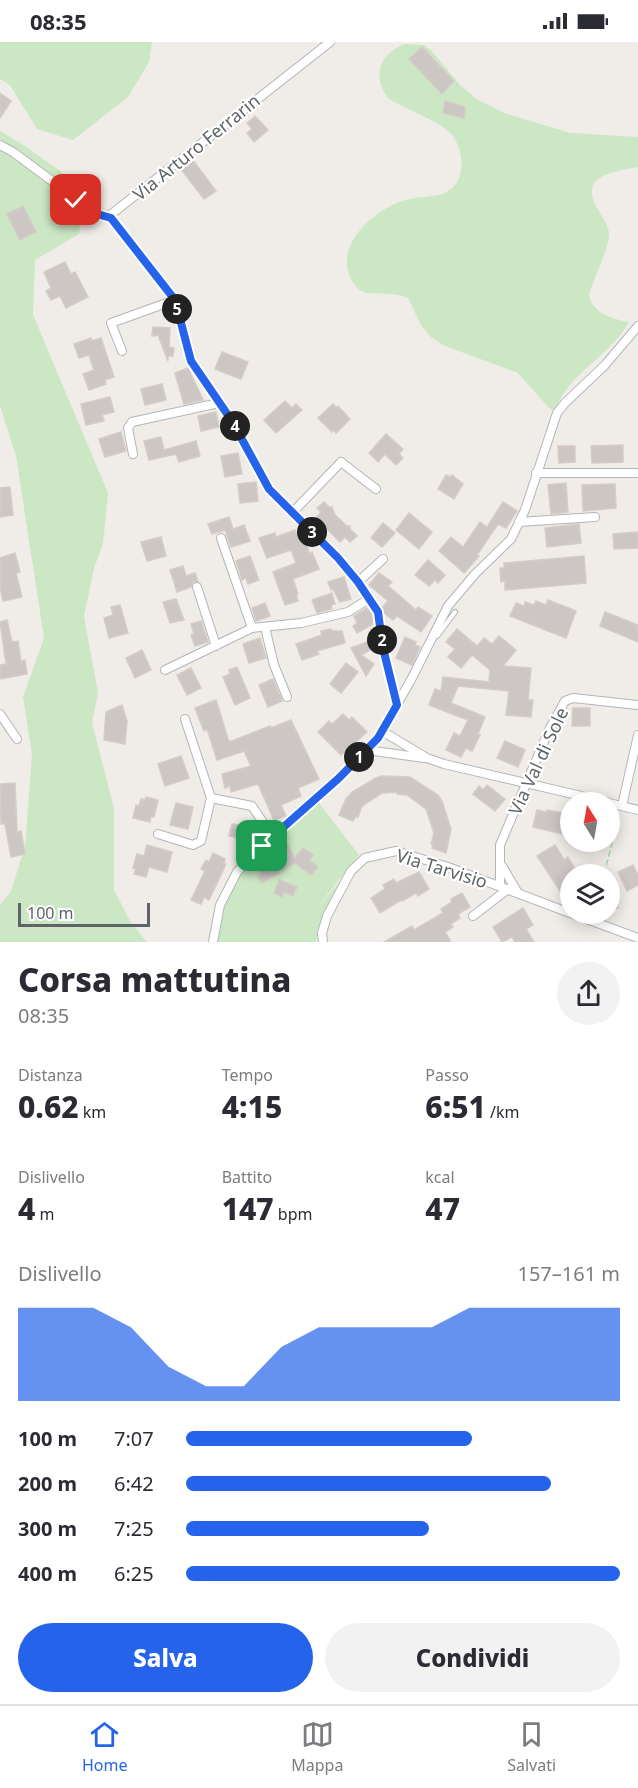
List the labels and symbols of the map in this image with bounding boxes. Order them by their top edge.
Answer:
street label: Via Arturo Ferrarin [128,88,264,206]
pin [50,174,101,225]
pin: 5 [162,294,192,324]
pin: 4 [220,411,250,441]
pin: 3 [297,517,327,547]
pin: 2 [367,625,397,655]
street label: Via Val di Sole [503,703,573,819]
pin: 1 [344,742,374,772]
north arrow [560,792,620,852]
pin [236,820,287,871]
street label: Via Tarvisio [393,843,491,893]
scale bar [18,900,150,928]

